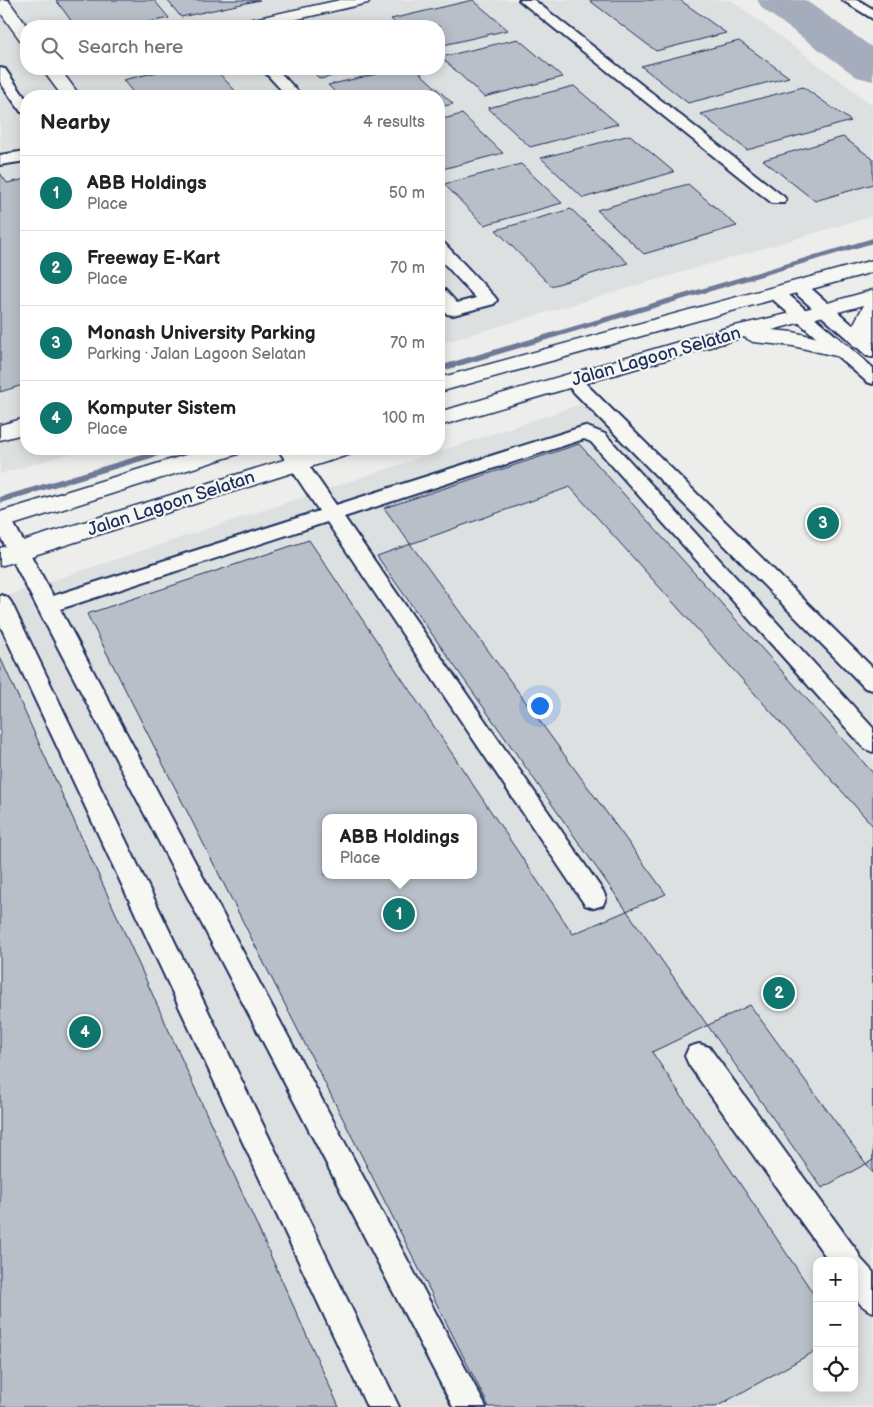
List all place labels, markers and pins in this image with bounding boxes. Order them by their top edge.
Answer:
pin: 3 [807,504,839,542]
pin: 1 [383,895,415,933]
pin: 2 [763,974,795,1012]
pin: 4 [69,1013,101,1051]

